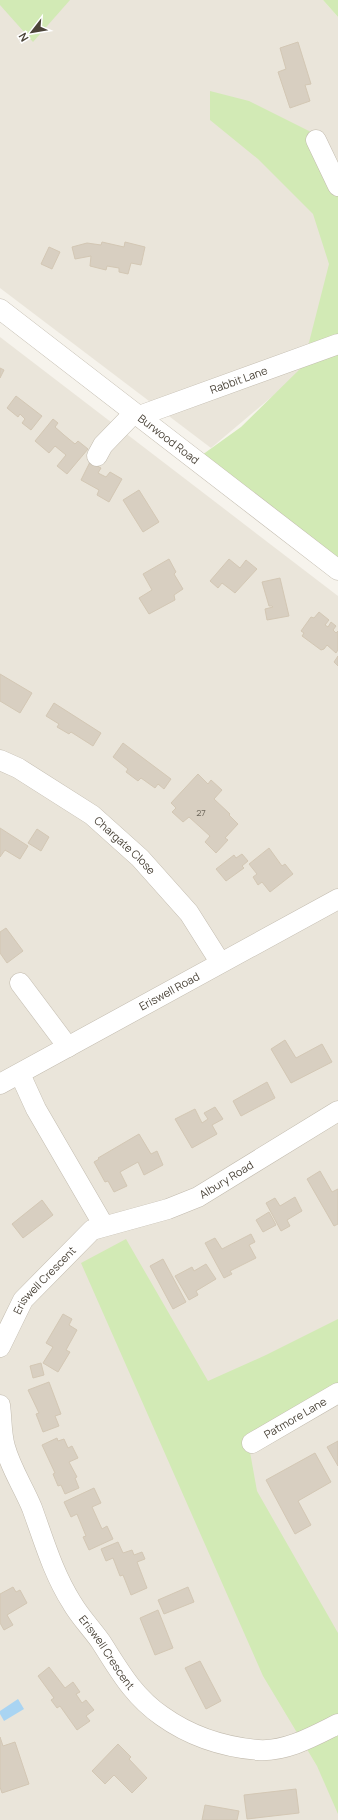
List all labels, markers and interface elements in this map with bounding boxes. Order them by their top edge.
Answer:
north arrow [12,12,52,52]
text: N [14,30,31,45]
street label: Rabbit Lane [208,362,270,397]
street label: Burwood Road [135,410,203,467]
house number: 27 [196,806,206,819]
street label: Chargate Close [91,813,159,878]
street label: Eriswell Road [136,968,202,1013]
street label: Albury Road [196,1157,256,1201]
street label: Eriswell Crescent [9,1243,79,1317]
street label: Patmore Lane [261,1393,329,1441]
street label: Eriswell Crescent [76,1612,138,1692]

